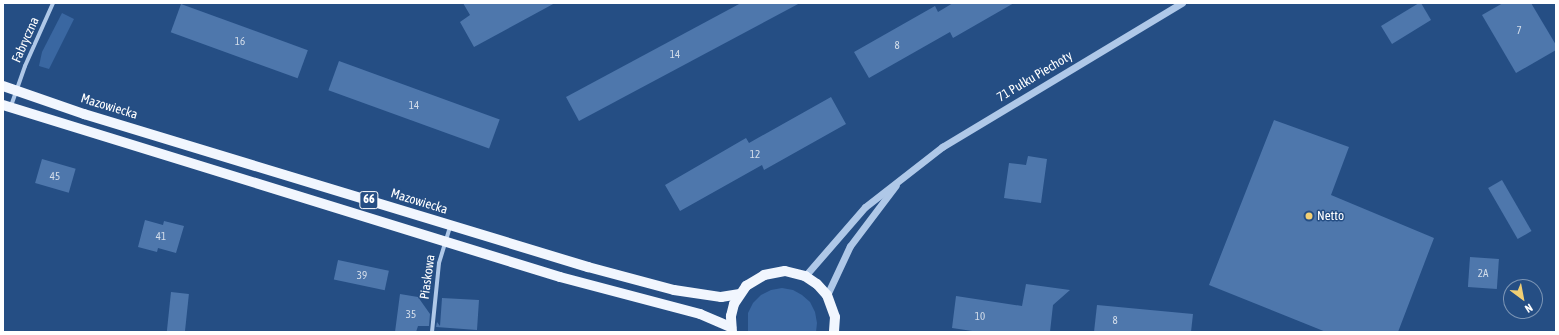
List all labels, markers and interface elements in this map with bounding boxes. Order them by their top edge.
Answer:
street label: Fabryczna [9,15,43,65]
house number: 7 [1516,23,1522,37]
house number: 16 [235,34,245,48]
house number: 8 [894,38,900,52]
house number: 14 [670,47,680,61]
street label: 71 Pułku Piechoty [994,48,1076,106]
street label: Mazowiecka [79,91,139,123]
house number: 14 [409,98,419,112]
house number: 12 [750,147,760,161]
house number: 45 [50,169,60,183]
street label: Mazowiecka [389,186,449,218]
road number: 66 [359,190,379,210]
place label: Netto [1317,208,1344,224]
marker: Netto [1304,211,1314,221]
house number: 41 [156,229,166,243]
street label: Piaskowa [417,254,439,300]
house number: 2A [1478,266,1488,280]
house number: 39 [357,268,367,282]
north arrow [1503,279,1543,319]
text: N [1523,302,1535,315]
house number: 35 [406,307,416,321]
house number: 10 [975,309,985,323]
house number: 8 [1112,313,1118,327]

